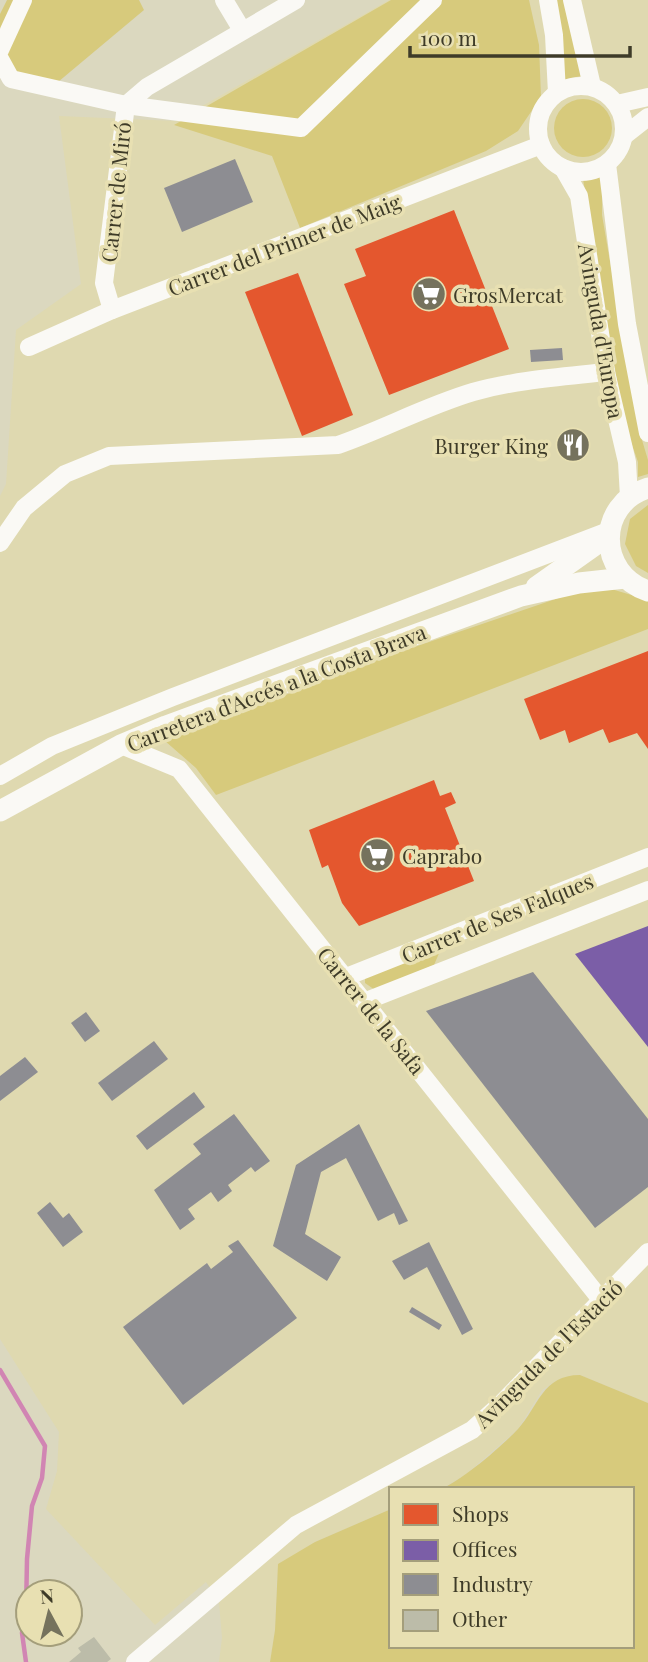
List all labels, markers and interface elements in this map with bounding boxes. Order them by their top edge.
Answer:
scale bar [410,14,630,58]
text: 100 m [420,23,477,51]
street label: Carrer de Miró [94,120,136,264]
street label: Carrer del Primer de Maig [164,187,404,301]
street label: Avinguda d'Europa [573,240,631,421]
supermarket icon: GrosMercat [410,275,448,313]
place label: GrosMercat [453,280,564,308]
restaurant icon: Burger King [554,426,592,464]
place label: Burger King [434,431,548,459]
street label: Carretera d'Accés a la Costa Brava [122,617,430,757]
supermarket icon: Caprabo [358,836,396,874]
place label: Caprabo [402,841,482,869]
street label: Carrer de Ses Falques [397,866,597,968]
street label: Carrer de la Safa [312,941,432,1080]
street label: Avinguda de l'Estació [467,1273,628,1434]
legend [389,1487,634,1648]
text: Shops [452,1499,509,1527]
text: Offices [452,1534,517,1562]
text: Industry [452,1569,533,1597]
north arrow [14,1578,84,1648]
text: N [38,1581,55,1609]
text: Other [452,1604,508,1632]

